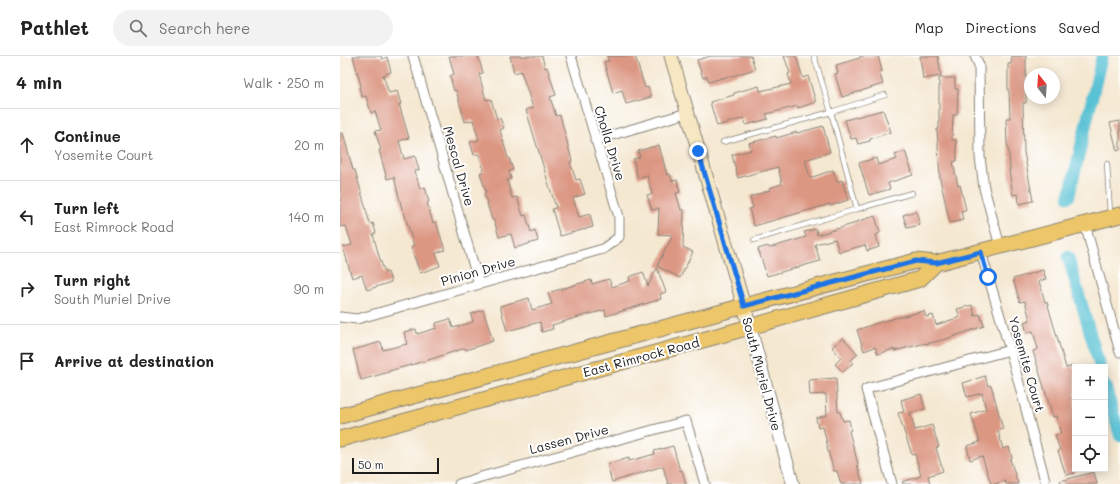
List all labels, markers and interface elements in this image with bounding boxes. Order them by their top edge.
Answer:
search box [113,10,393,46]
text: Pathlet [20,15,89,40]
icon: search [127,17,149,39]
text: Search here [159,18,250,38]
text: Map [915,18,943,37]
text: Directions [965,18,1036,37]
text: Saved [1058,18,1100,37]
north arrow [1024,68,1060,104]
text: 4 min [16,71,62,93]
text: Walk · 250 m [243,74,324,91]
street label: Cholla Drive [591,103,630,182]
street label: Mescal Drive [440,124,479,208]
text: Continue [54,126,121,146]
icon: ahead [16,134,38,156]
text: 20 m [294,136,324,153]
route end [689,142,707,160]
text: Yosemite Court [54,146,153,163]
text: Turn left [54,198,119,218]
icon: left [16,206,38,228]
text: 140 m [288,208,324,225]
text: East Rimrock Road [54,218,174,235]
street label: Pinion Drive [439,252,517,289]
route start [979,268,997,286]
text: Turn right [54,270,131,290]
icon: right [16,278,38,300]
text: 90 m [294,280,324,297]
text: South Muriel Drive [54,290,171,307]
street label: Yosemite Court [1006,314,1049,414]
street label: South Muriel Drive [739,315,786,433]
street label: East Rimrock Road [581,333,701,380]
icon: arrive [16,350,38,372]
text: Arrive at destination [54,351,214,371]
map controls [1072,364,1108,472]
button: + [1072,364,1108,400]
button: − [1072,400,1108,436]
street label: Lassen Drive [527,420,610,457]
button: locate [1072,436,1108,472]
scale bar [352,456,439,475]
text: 50 m [358,457,384,472]

